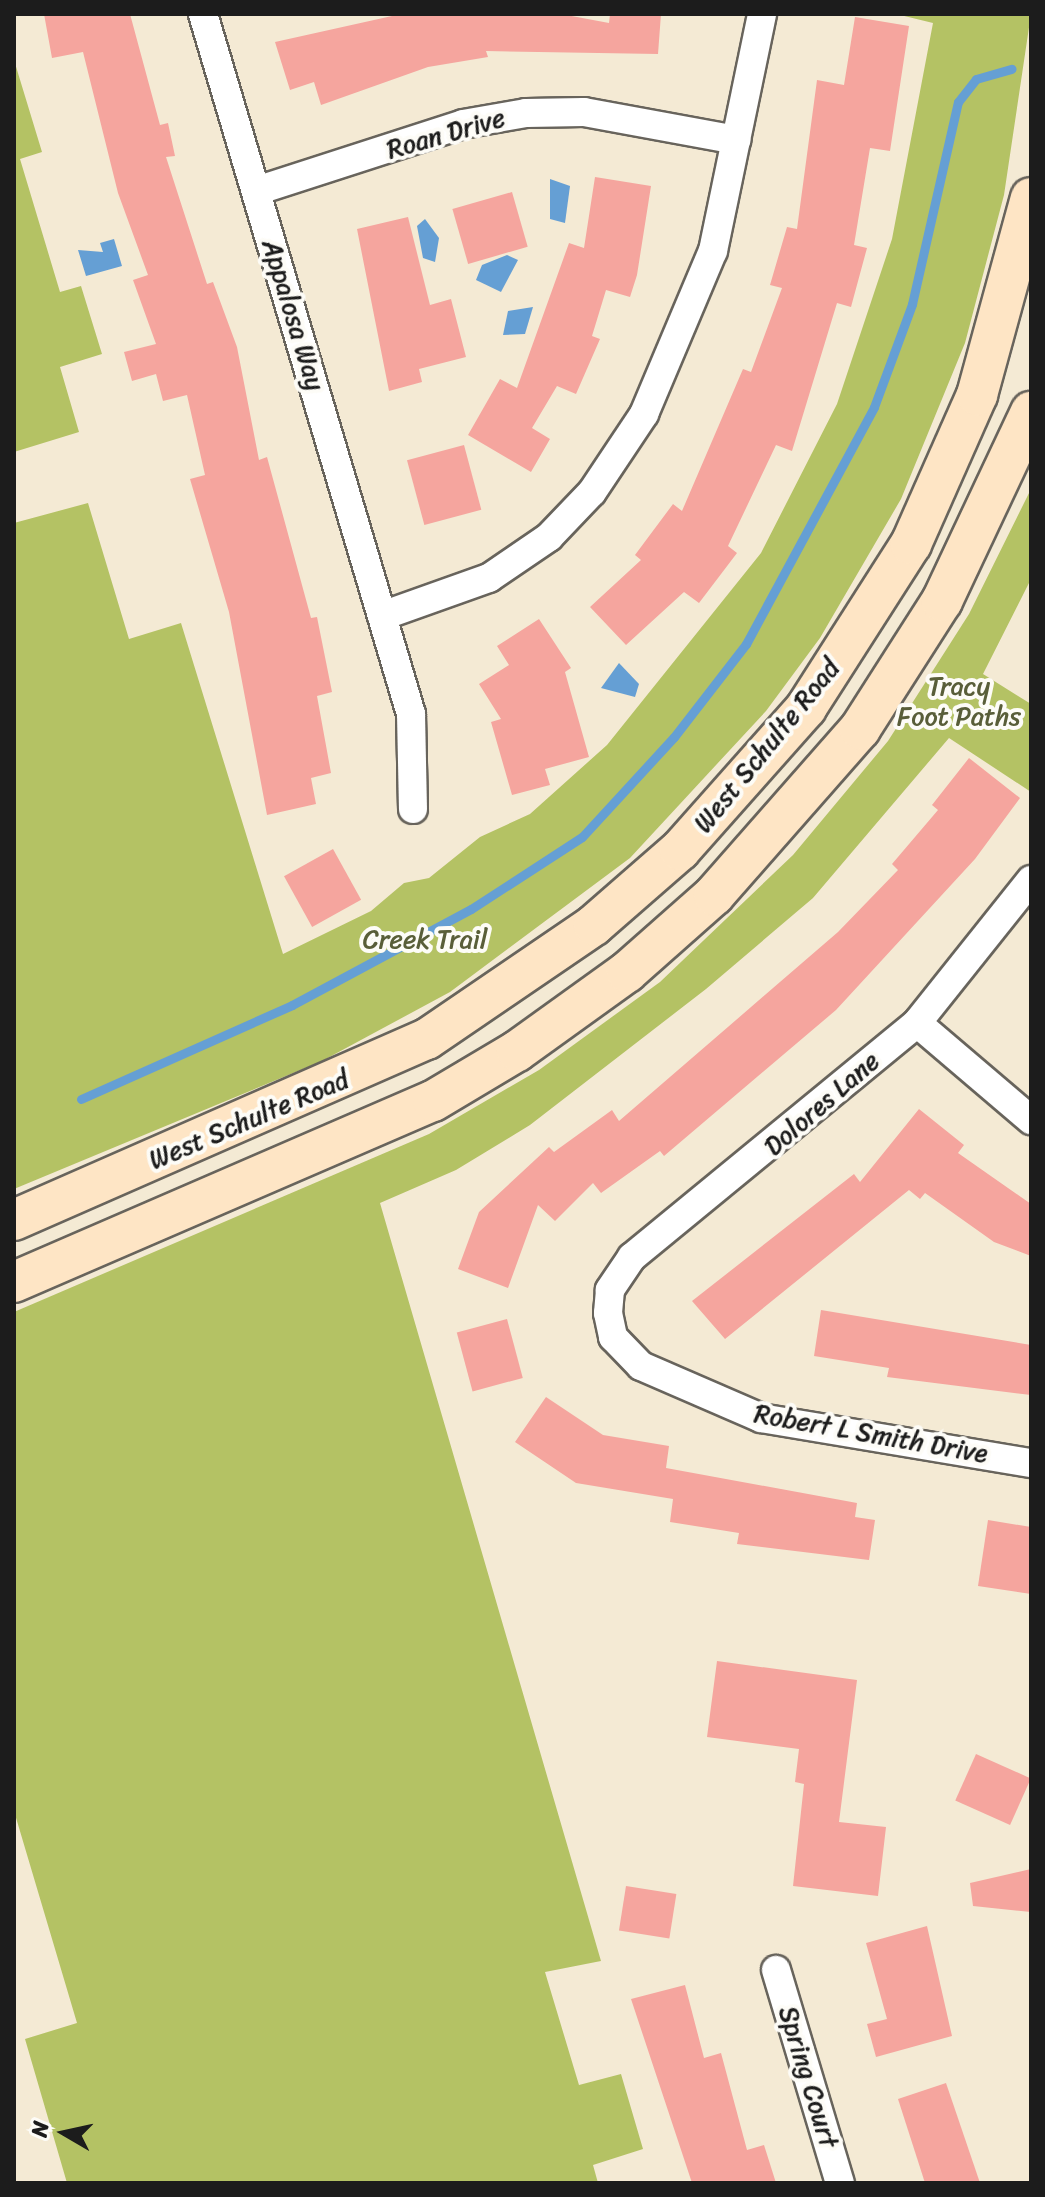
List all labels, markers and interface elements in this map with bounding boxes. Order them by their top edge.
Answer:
street label: Roan Drive [383,102,509,166]
street label: Appalosa Way [255,236,331,394]
street label: West Schulte Road [687,653,847,839]
park label: Tracy Foot Paths [897,671,1021,732]
park label: Creek Trail [363,924,487,956]
street label: Dolores Lane [758,1046,886,1162]
street label: West Schulte Road [144,1064,354,1176]
street label: Robert L Smith Drive [751,1398,991,1470]
street label: Spring Court [772,2002,844,2152]
north arrow [24,2093,104,2173]
text: N [19,2119,60,2140]

